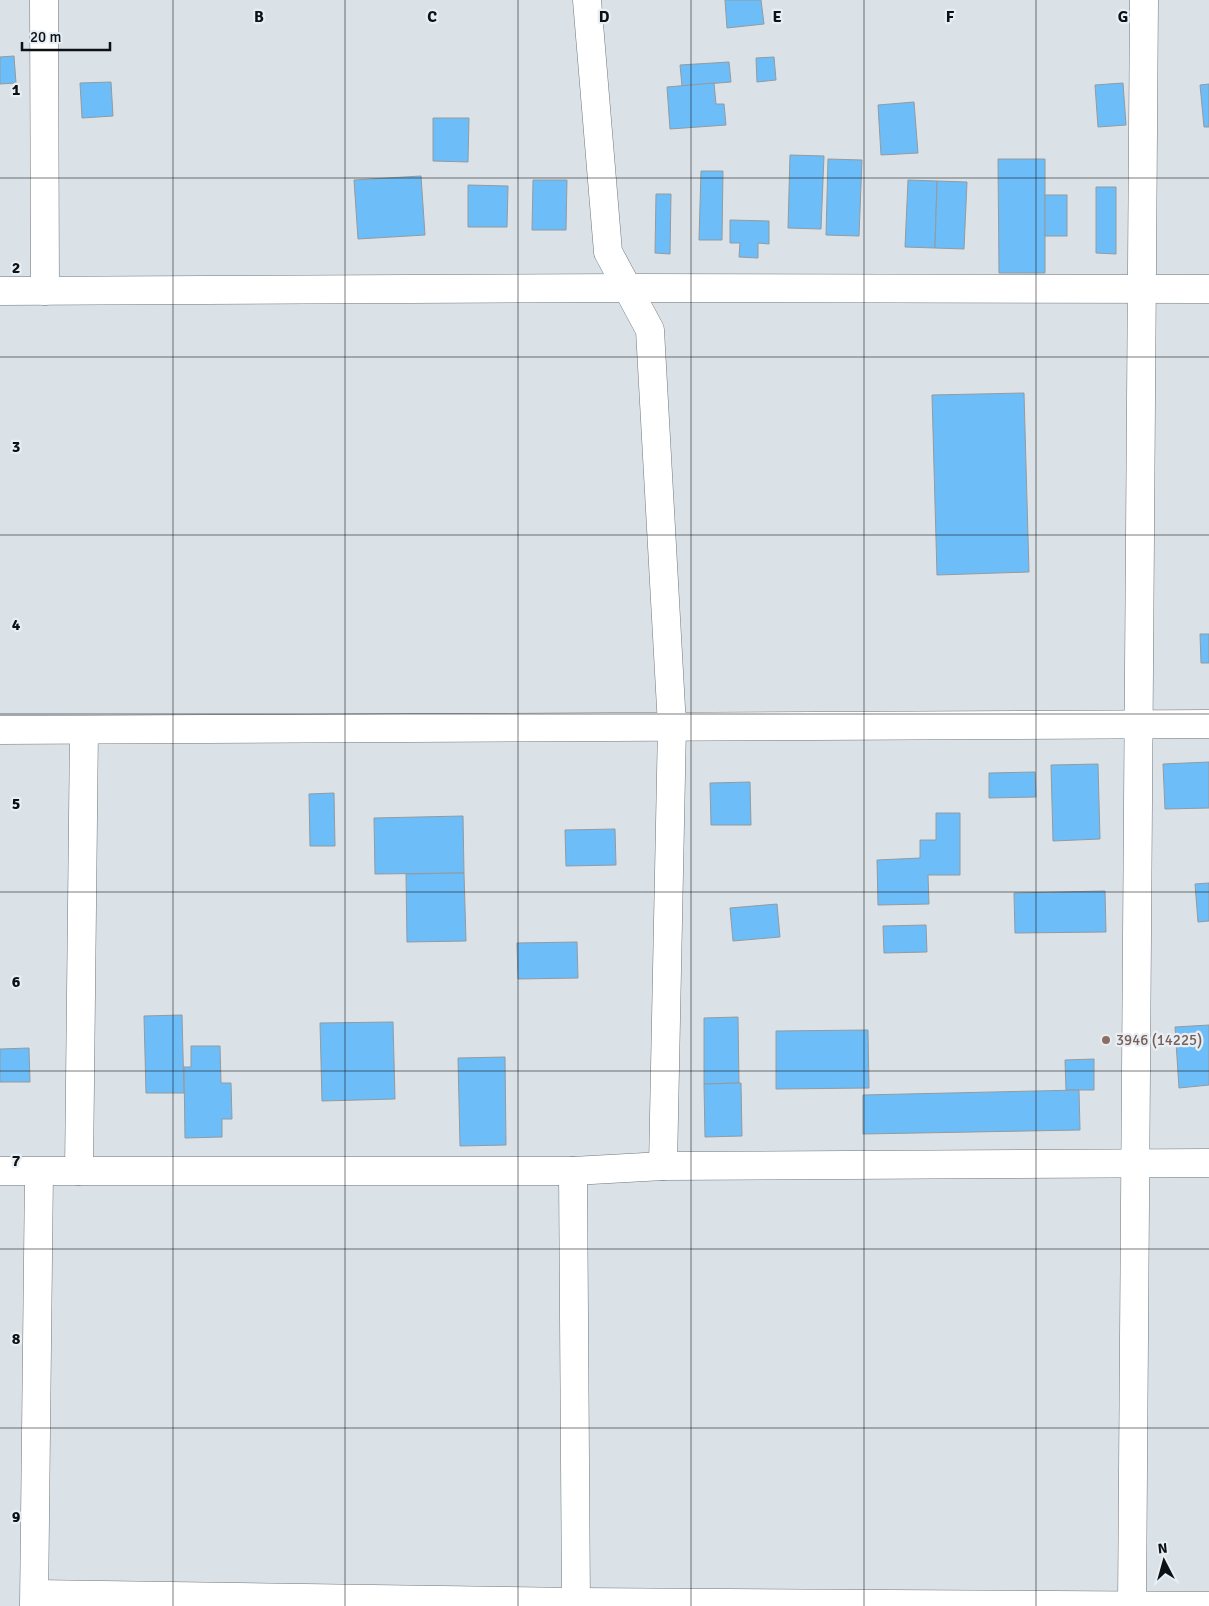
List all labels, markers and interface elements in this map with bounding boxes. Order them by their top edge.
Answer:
text: B [254,7,264,27]
text: C [427,7,437,27]
text: D [599,7,610,27]
text: E [772,7,782,27]
text: F [946,7,955,27]
text: G [1118,7,1128,27]
scale bar [22,20,110,52]
text: 20 m [30,28,61,46]
text: 1 [12,80,21,100]
text: 2 [12,258,20,278]
text: 3 [12,437,20,457]
text: 4 [12,615,21,635]
text: 5 [12,794,20,814]
text: 6 [12,972,21,992]
place label: 3946 (14225) [1116,1031,1202,1049]
marker: 3946 (14225) [1100,1034,1112,1046]
text: 7 [12,1151,21,1171]
text: 8 [12,1329,21,1349]
text: 9 [12,1507,21,1527]
north arrow [1139,1536,1189,1586]
text: N [1157,1540,1168,1558]

